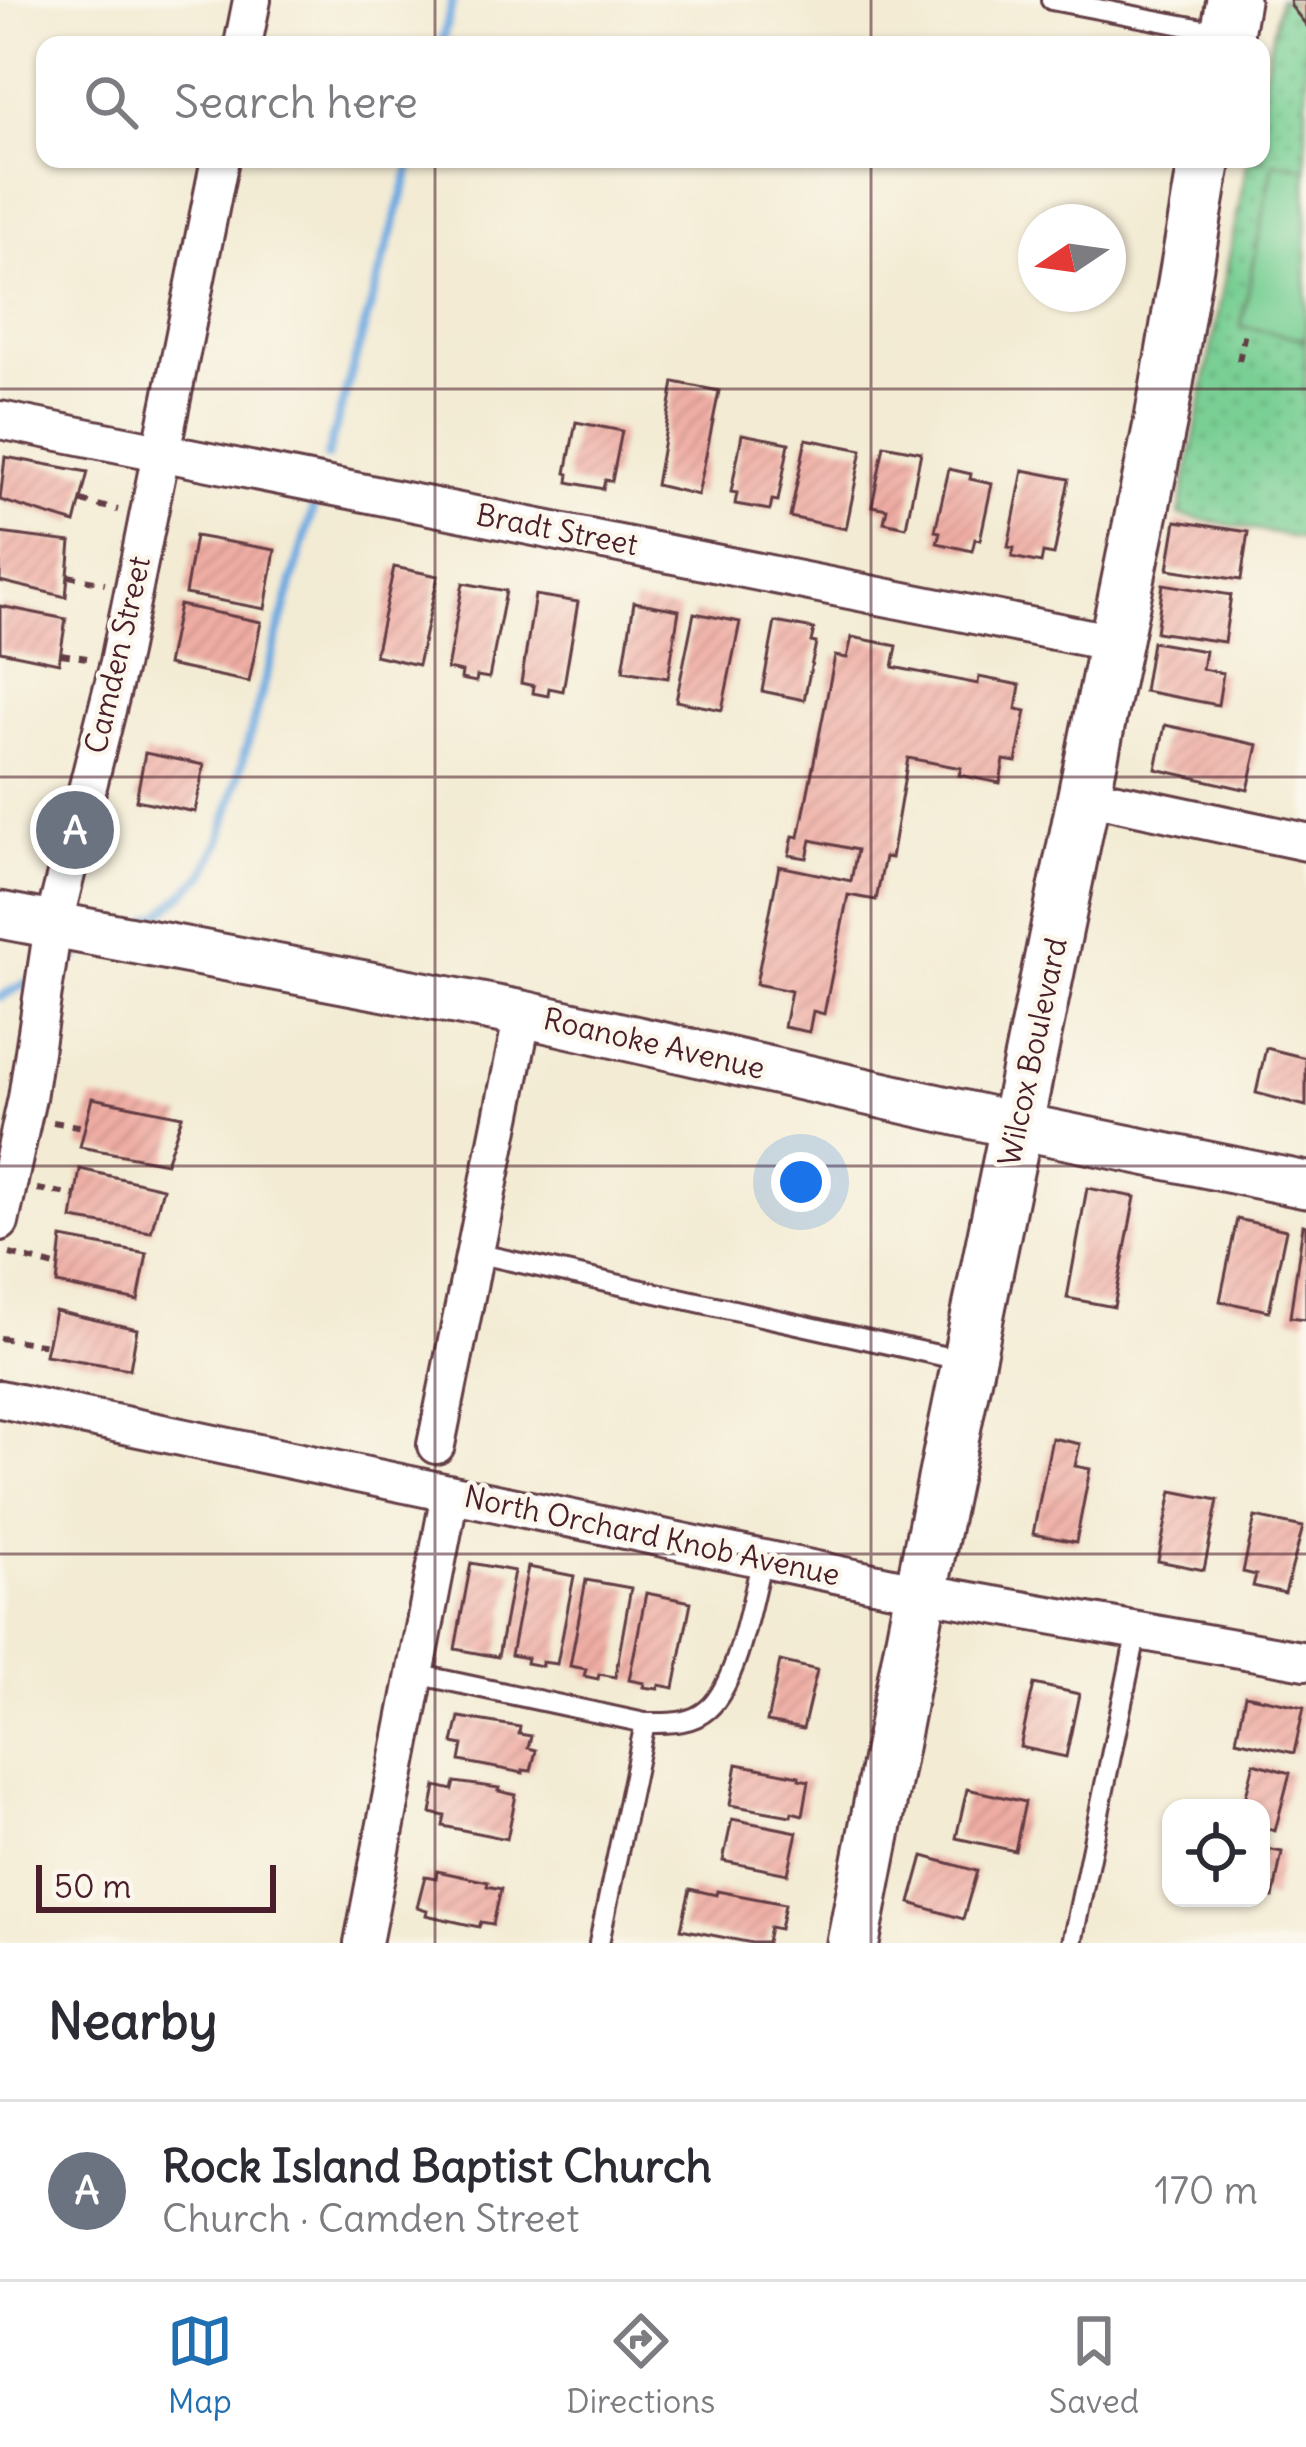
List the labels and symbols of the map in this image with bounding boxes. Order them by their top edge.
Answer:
north arrow [1018,204,1126,312]
street label: Bradt Street [473,495,641,563]
street label: Camden Street [76,552,158,757]
pin: A [36,785,114,875]
street label: Wilcox Boulevard [989,934,1075,1169]
street label: Roanoke Avenue [540,999,769,1087]
your location [771,1152,831,1212]
street label: North Orchard Knob Avenue [461,1477,843,1593]
scale bar [36,1859,276,1912]

